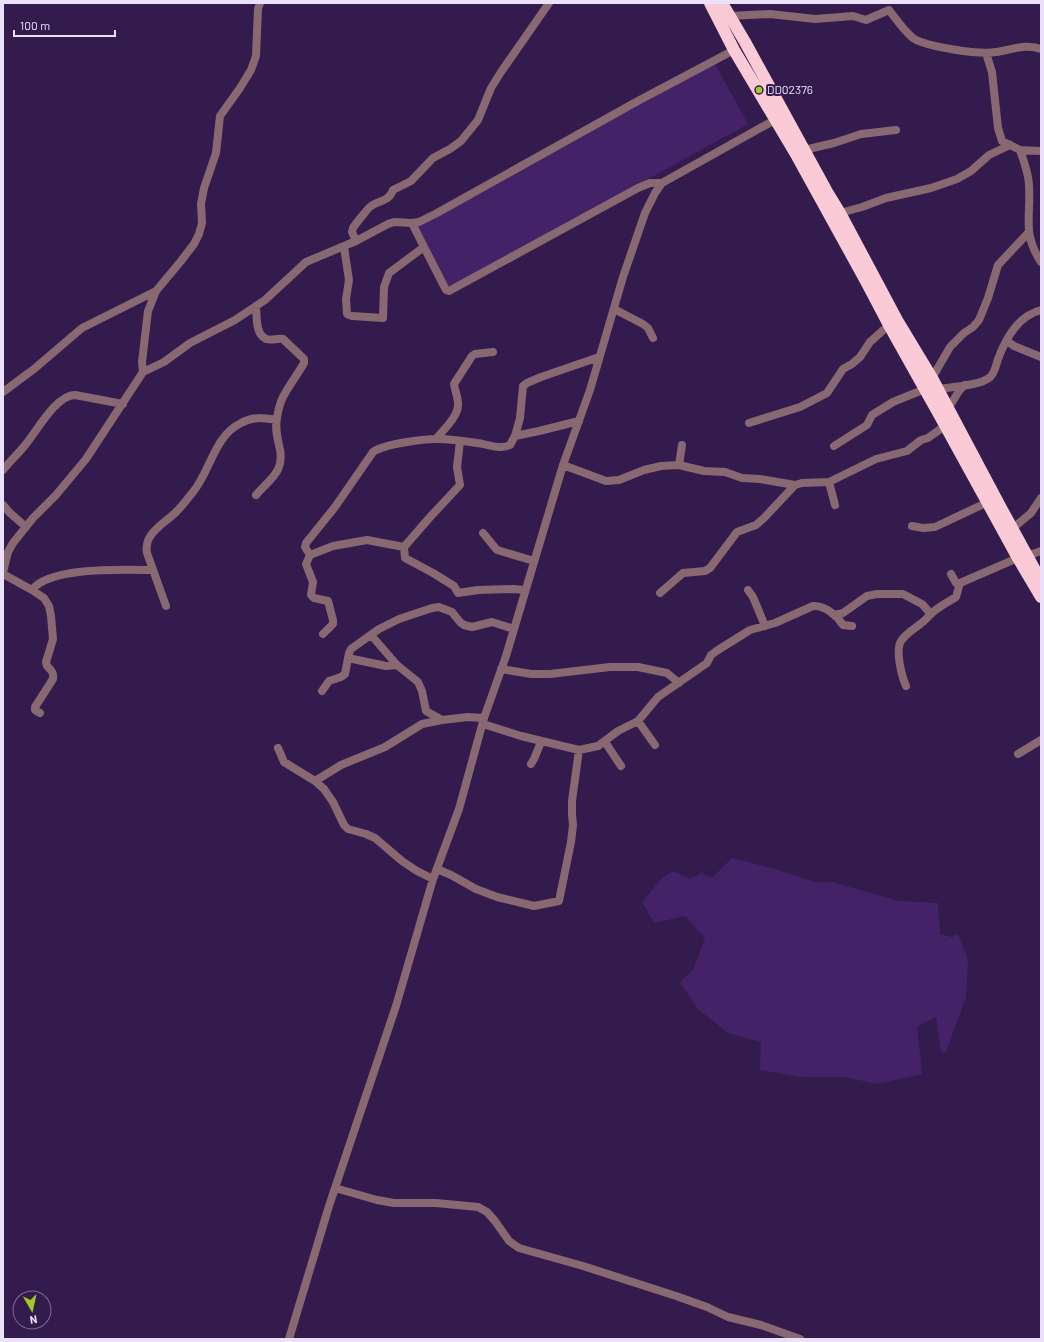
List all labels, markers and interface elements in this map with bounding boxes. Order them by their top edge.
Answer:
scale bar [14,12,115,38]
text: 100 m [20,18,50,32]
place label: DD02376 [767,82,813,96]
marker: DD02376 [754,85,764,95]
north arrow [12,1290,52,1330]
text: N [29,1313,38,1327]

